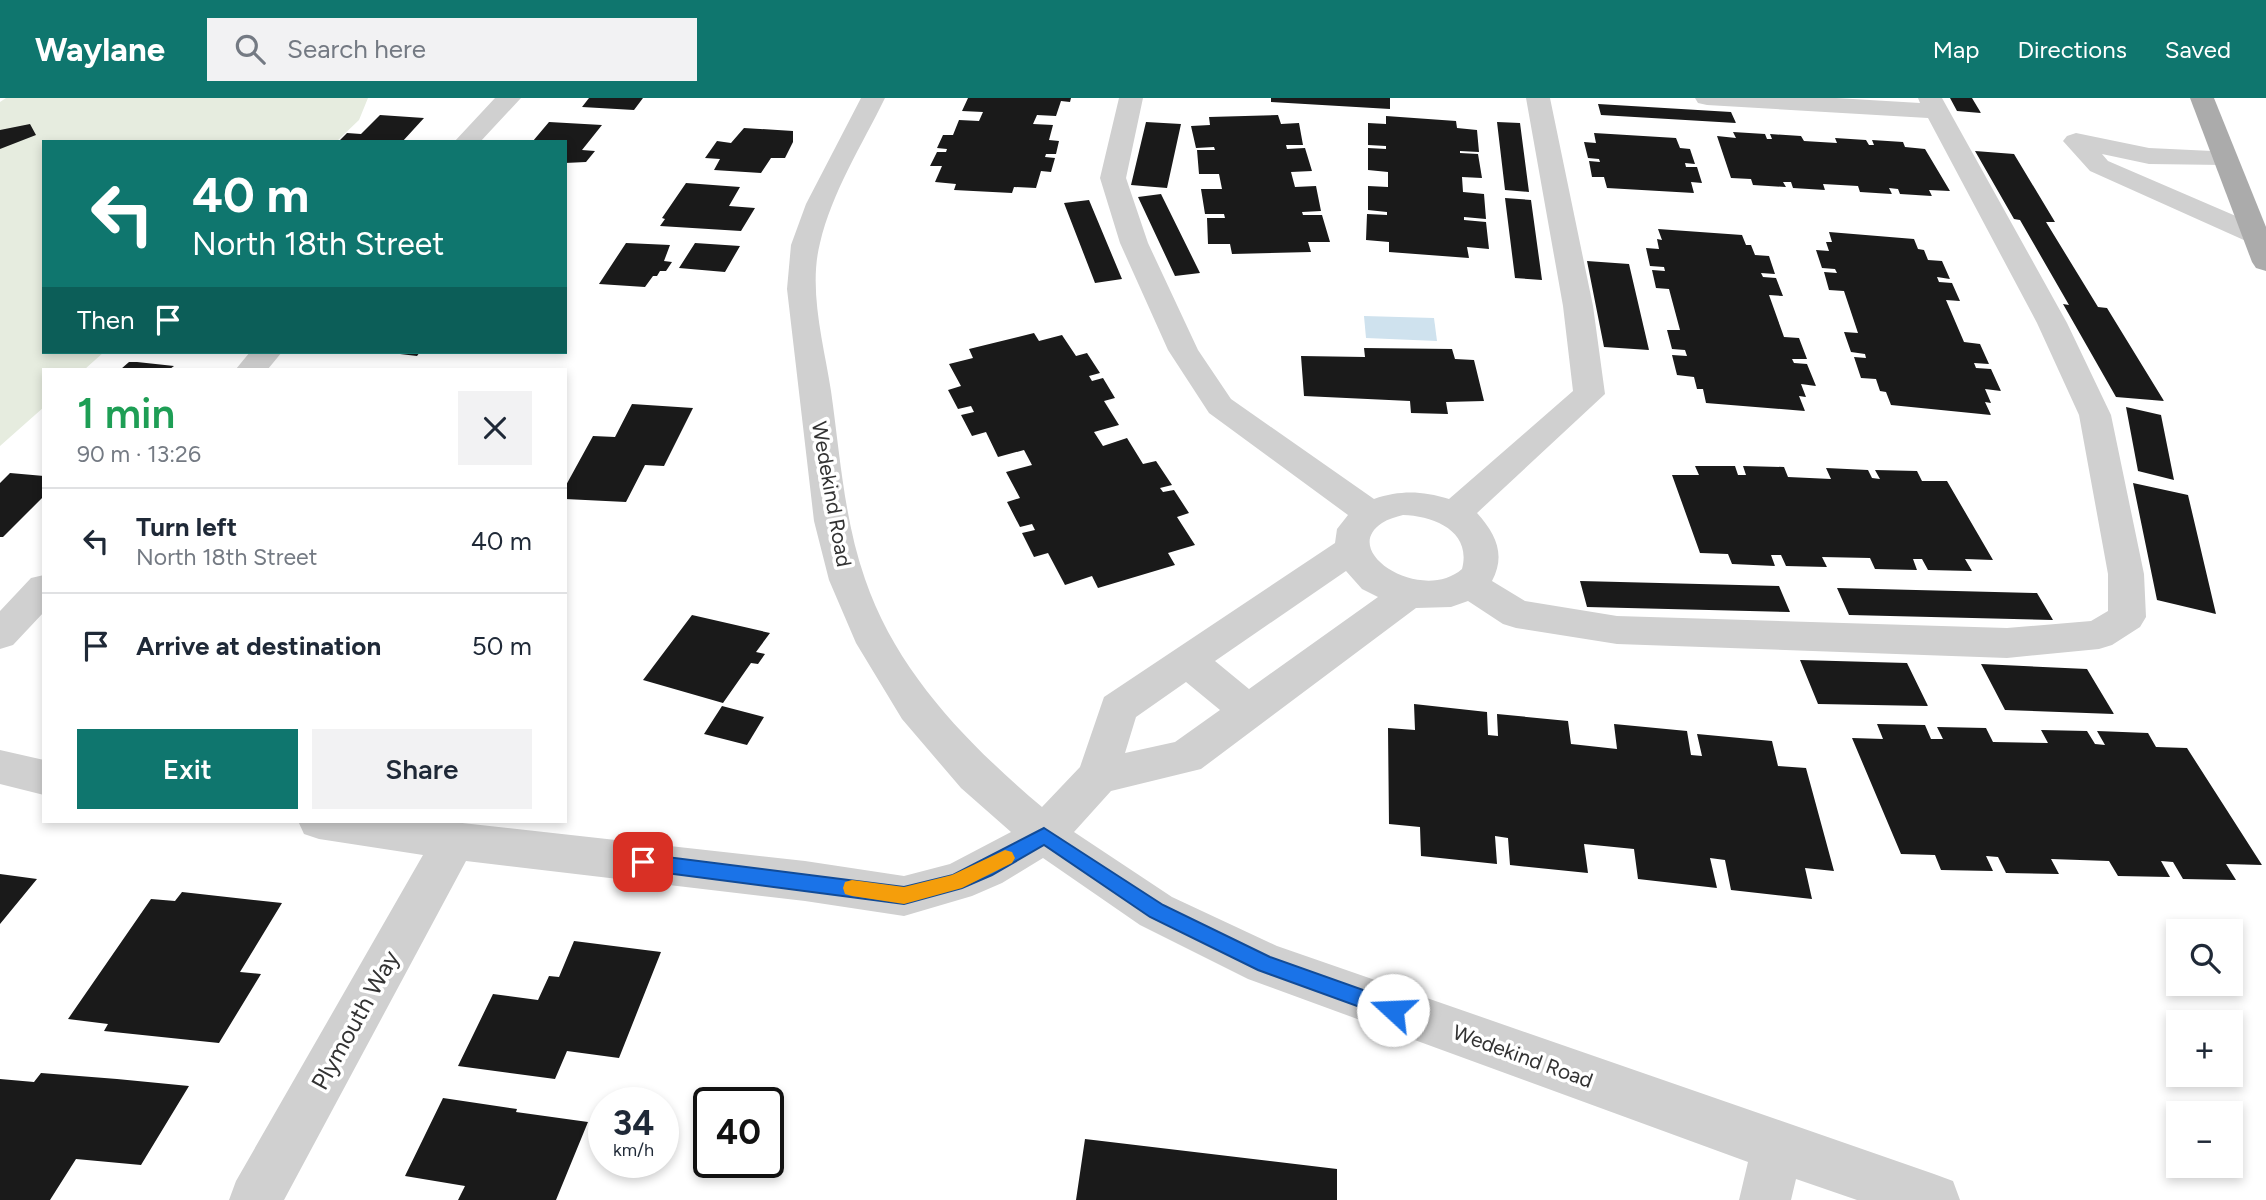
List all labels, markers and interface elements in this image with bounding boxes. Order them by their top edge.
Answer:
search box [207,18,697,81]
text: Waylane [35,30,165,69]
icon: search [231,30,269,68]
text: Search here [287,33,426,65]
text: Map [1933,35,1979,64]
text: Directions [2017,35,2127,64]
text: Saved [2165,35,2231,64]
text: 40 m [192,165,309,224]
icon: left [77,168,168,259]
text: North 18th Street [192,225,444,263]
icon: arrive [149,301,187,339]
text: Then [77,304,135,336]
text: 1 min [77,388,175,439]
button: close [458,391,532,465]
street label: Wedekind Road [807,419,857,569]
text: 90 m · 13:26 [77,440,201,468]
text: Turn left [136,511,237,543]
icon: left [77,522,115,560]
text: 40 m [471,525,532,557]
text: North 18th Street [136,543,317,571]
icon: arrive [77,627,115,665]
text: Arrive at destination [136,630,381,662]
text: 50 m [472,630,532,662]
button: Exit [77,729,298,809]
button: Share [312,729,532,809]
pin [613,832,673,892]
icon: arrive [624,843,662,881]
map controls [2166,919,2243,1178]
button: search [2166,919,2243,996]
street label: Plymouth Way [305,945,405,1095]
position arrow [1356,973,1430,1047]
button: + [2166,1010,2243,1087]
street label: Wedekind Road [1450,1019,1596,1093]
speed limit sign: 40 [693,1087,784,1178]
button: − [2166,1101,2243,1178]
text: 34 [613,1102,654,1144]
text: km/h [613,1139,654,1161]

